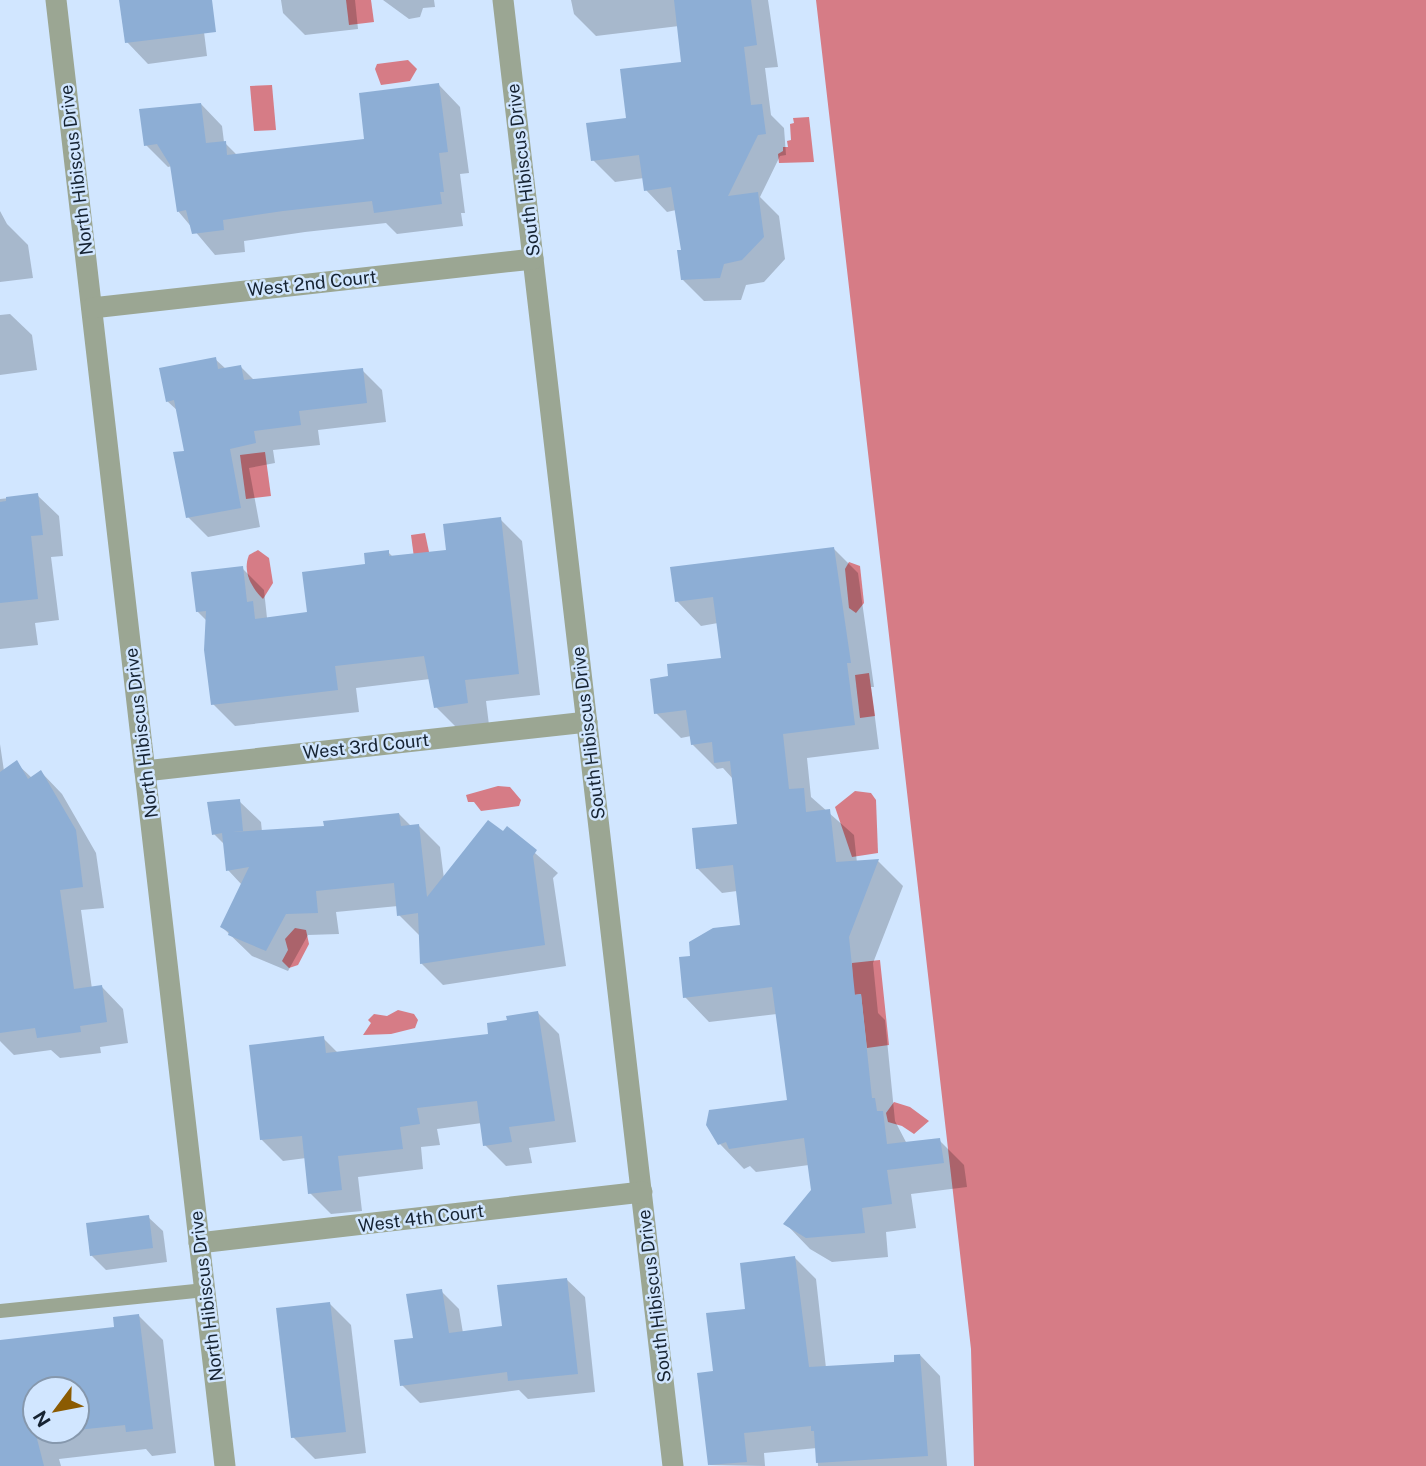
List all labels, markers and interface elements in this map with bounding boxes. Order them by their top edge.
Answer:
street label: South Hibiscus Drive [502,82,544,258]
street label: North Hibiscus Drive [55,84,97,256]
street label: West 2nd Court [246,266,378,300]
street label: South Hibiscus Drive [567,645,609,821]
street label: North Hibiscus Drive [120,647,162,819]
street label: West 3rd Court [302,729,430,763]
street label: West 4th Court [357,1200,485,1236]
street label: South Hibiscus Drive [633,1208,675,1384]
street label: North Hibiscus Drive [185,1210,227,1382]
north arrow [21,1375,91,1445]
text: N [28,1407,55,1431]

